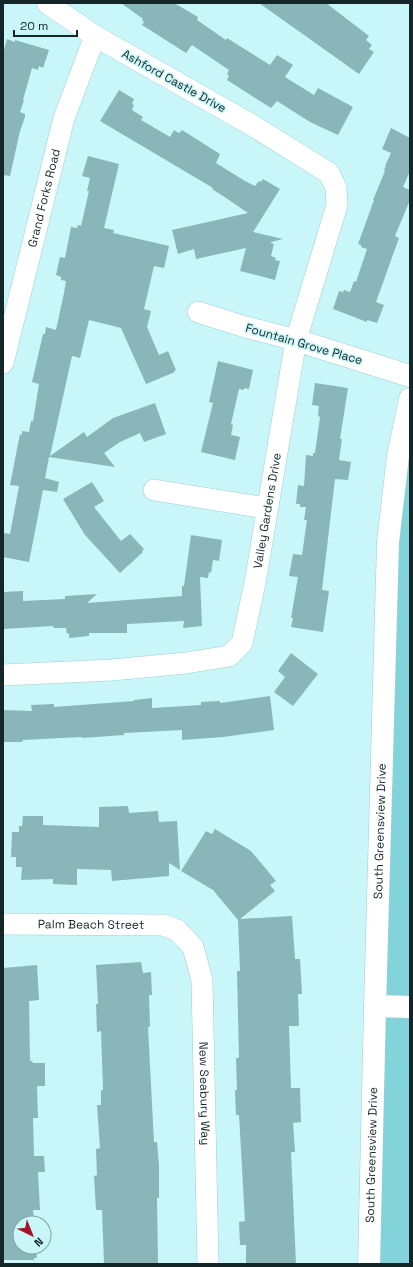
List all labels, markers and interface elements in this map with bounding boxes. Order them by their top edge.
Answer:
scale bar [14,12,77,38]
text: 20 m [20,18,48,34]
street label: Ashford Castle Drive [119,46,229,116]
street label: Grand Forks Road [24,147,64,249]
street label: Fountain Grove Place [244,320,364,368]
street label: Valley Gardens Drive [250,452,285,570]
street label: South Greensview Drive [370,763,390,899]
street label: Palm Beach Street [38,916,144,933]
street label: New Seabury Way [195,1042,213,1145]
street label: South Greensview Drive [362,1087,381,1223]
north arrow [12,1215,52,1255]
text: N [31,1235,46,1250]

